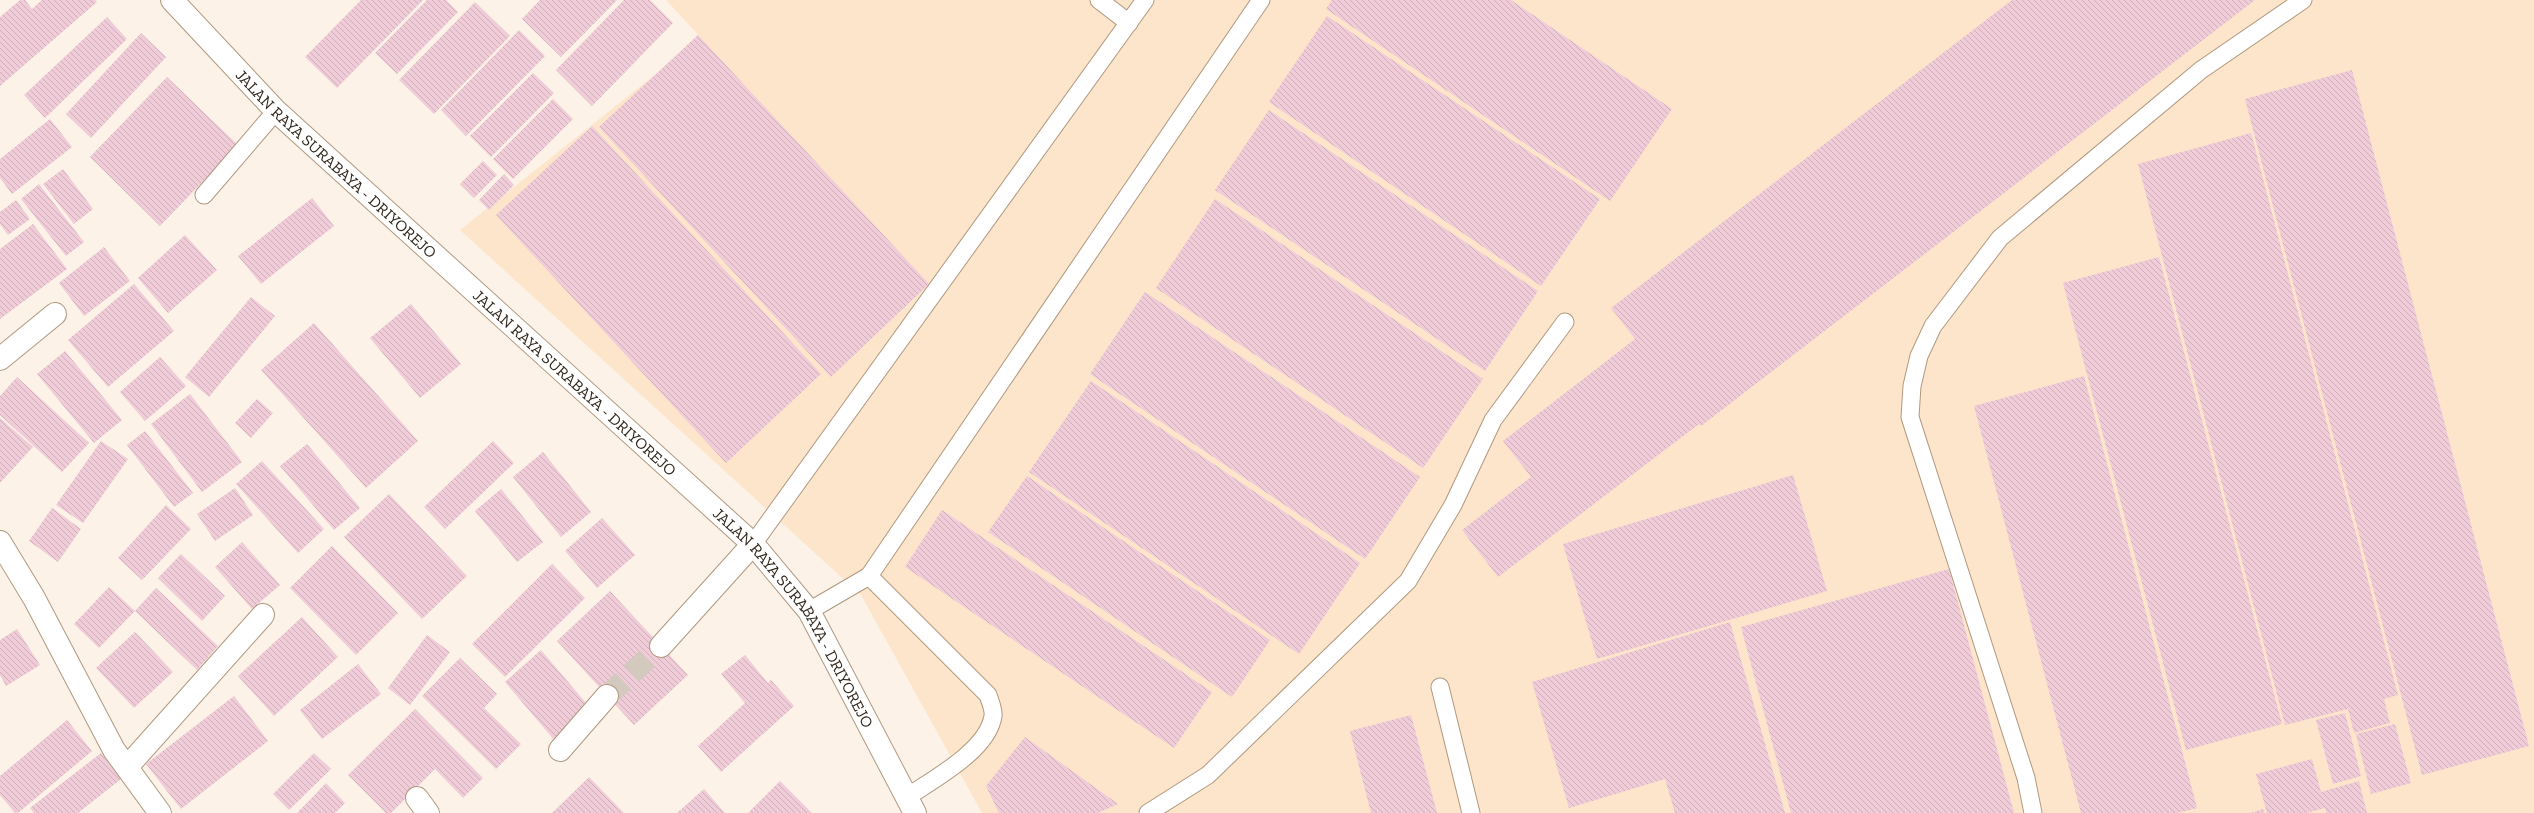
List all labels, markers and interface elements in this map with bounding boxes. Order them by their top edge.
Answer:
street label: JALAN RAYA SURABAYA - DRIYOREJO [232,65,441,262]
street label: JALAN RAYA SURABAYA - DRIYOREJO [469,285,681,480]
street label: JALAN RAYA SURABAYA - DRIYOREJO [709,503,878,731]

